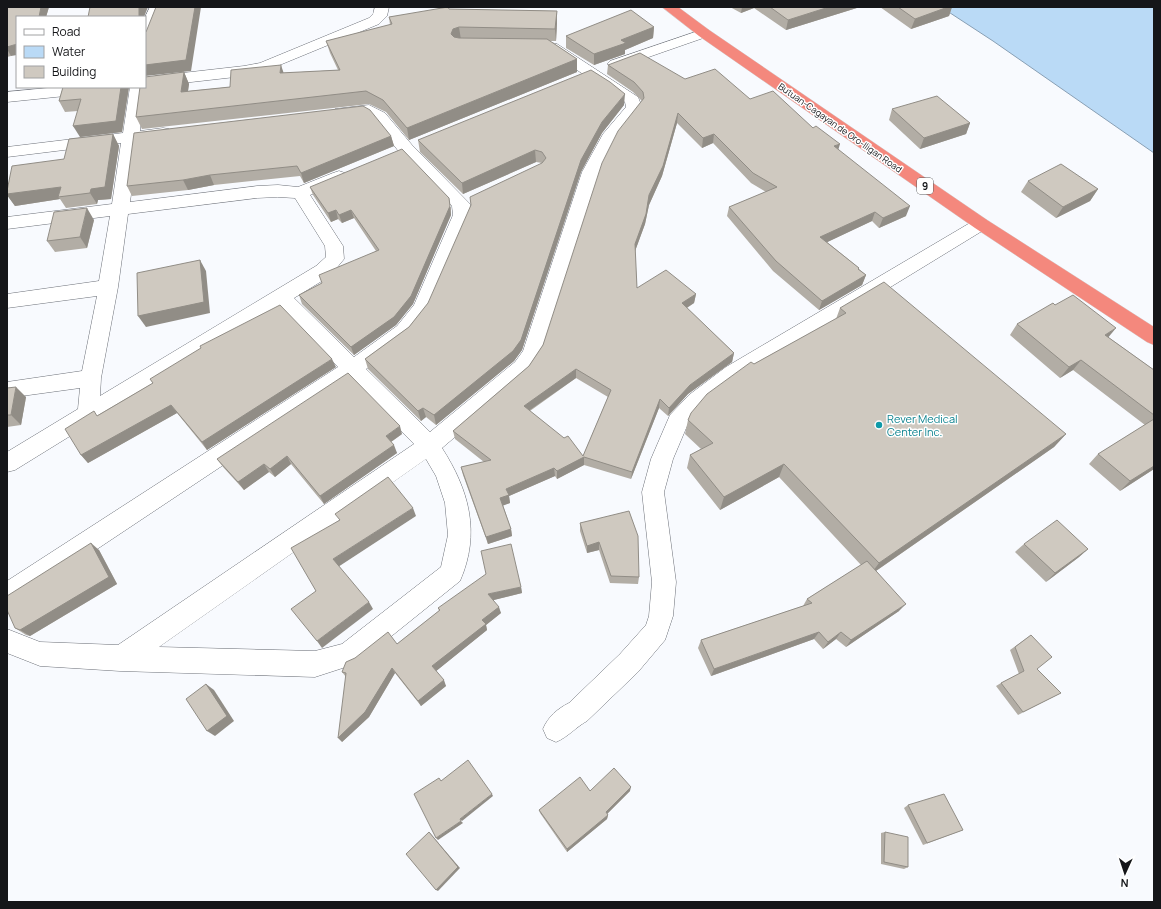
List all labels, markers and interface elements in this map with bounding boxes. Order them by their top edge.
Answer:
legend [16,16,146,88]
text: Road [52,23,80,40]
text: Water [52,43,86,60]
text: Building [52,63,96,80]
street label: Butuan-Cagayan de Oro-Iligan Road [776,80,905,175]
road number: 9 [917,178,933,194]
place label: Rever Medical Center Inc. [887,411,958,439]
marker: Rever Medical Center Inc. [874,420,884,430]
north arrow [1105,853,1145,893]
text: N [1120,876,1129,891]

